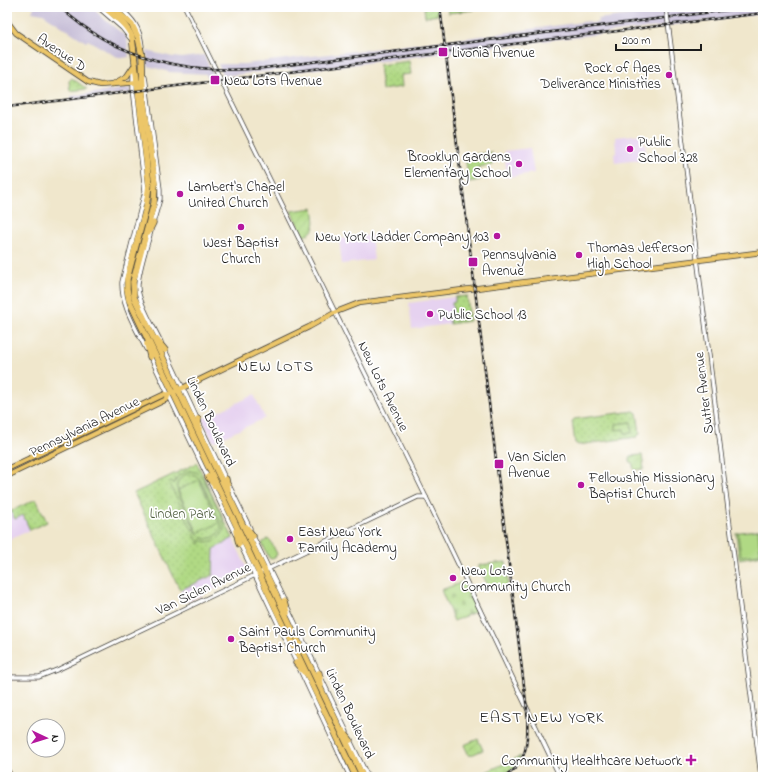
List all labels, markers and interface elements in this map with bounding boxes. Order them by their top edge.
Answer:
scale bar [616,26,701,52]
street label: Avenue D [32,29,90,78]
text: 200 m [622,32,651,50]
place label: Livonia Avenue [452,43,535,64]
marker: Livonia Avenue [437,46,449,58]
place label: Rock of Ages Deliverance Ministries [539,58,661,95]
marker: Rock of Ages Deliverance Ministries [664,70,674,80]
place label: New Lots Avenue [224,71,323,92]
marker: New Lots Avenue [209,74,221,86]
place label: Public School 328 [638,132,698,169]
marker: Public School 328 [625,144,635,154]
place label: Brooklyn Gardens Elementary School [404,147,511,185]
marker: Brooklyn Gardens Elementary School [514,159,524,169]
place label: Lambert's Chapel United Church [188,177,285,214]
marker: Lambert's Chapel United Church [175,189,185,199]
marker: West Baptist Church [236,222,246,232]
place label: New York Ladder Company 103 [315,227,489,249]
marker: New York Ladder Company 103 [492,231,502,241]
place label: West Baptist Church [203,233,279,270]
place label: Thomas Jefferson High School [587,238,693,276]
place label: Pennsylvania Avenue [482,245,557,282]
marker: Thomas Jefferson High School [574,250,584,260]
marker: Pennsylvania Avenue [467,256,479,268]
place label: Public School 13 [438,305,527,326]
marker: Public School 13 [425,309,435,319]
street label: New Lots Avenue [352,338,414,436]
street label: Sutter Avenue [689,350,720,435]
district label: NEW LOTS [238,356,314,378]
street label: Linden Boulevard [180,373,241,470]
street label: Pennsylvania Avenue [26,391,144,464]
place label: Van Siclen Avenue [507,447,566,484]
marker: Van Siclen Avenue [493,458,505,470]
place label: Fellowship Missionary Baptist Church [588,468,715,505]
marker: Fellowship Missionary Baptist Church [576,480,586,490]
park label: Linden Park [150,504,215,525]
place label: East New York Family Academy [297,522,397,560]
marker: East New York Family Academy [285,534,295,544]
street label: Van Siclen Avenue [152,557,255,622]
place label: New Lots Community Church [461,561,571,599]
marker: New Lots Community Church [448,573,458,583]
place label: Saint Pauls Community Baptist Church [238,622,376,659]
marker: Saint Pauls Community Baptist Church [226,634,236,644]
street label: Linden Boulevard [319,665,380,762]
district label: EAST NEW YORK [479,706,605,730]
north arrow [26,718,66,758]
text: N [47,734,63,743]
place label: Community Healthcare Network [501,751,683,773]
marker: Community Healthcare Network [685,754,697,766]

